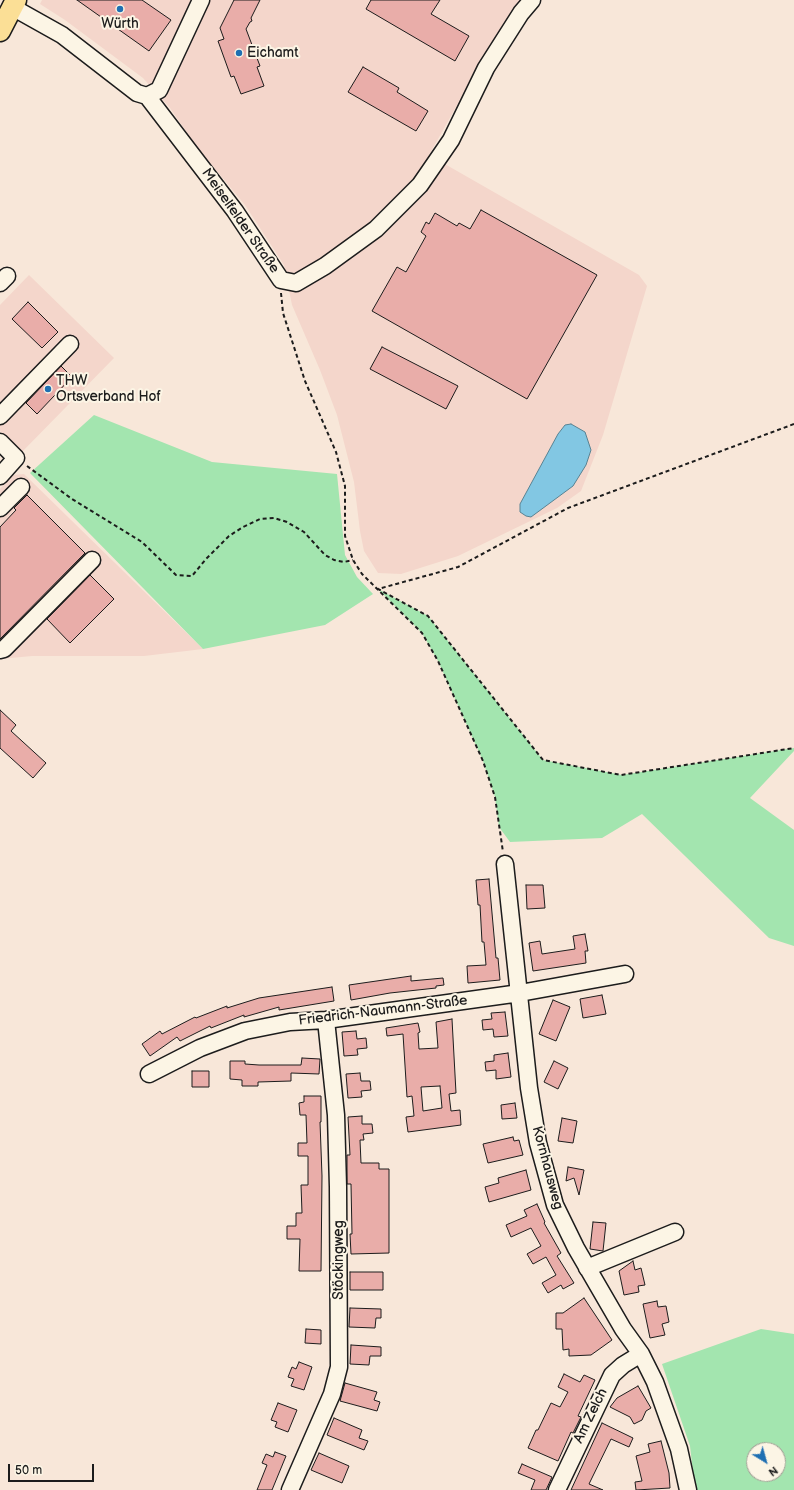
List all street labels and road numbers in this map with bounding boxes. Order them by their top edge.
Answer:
street label: Meiselfelder Straße [198,165,282,277]
street label: Friedrich-Naumann-Straße [298,992,468,1030]
street label: Kornhausweg [528,1124,566,1212]
street label: Stöckingweg [331,1220,347,1300]
street label: Am Zelch [571,1386,611,1446]

